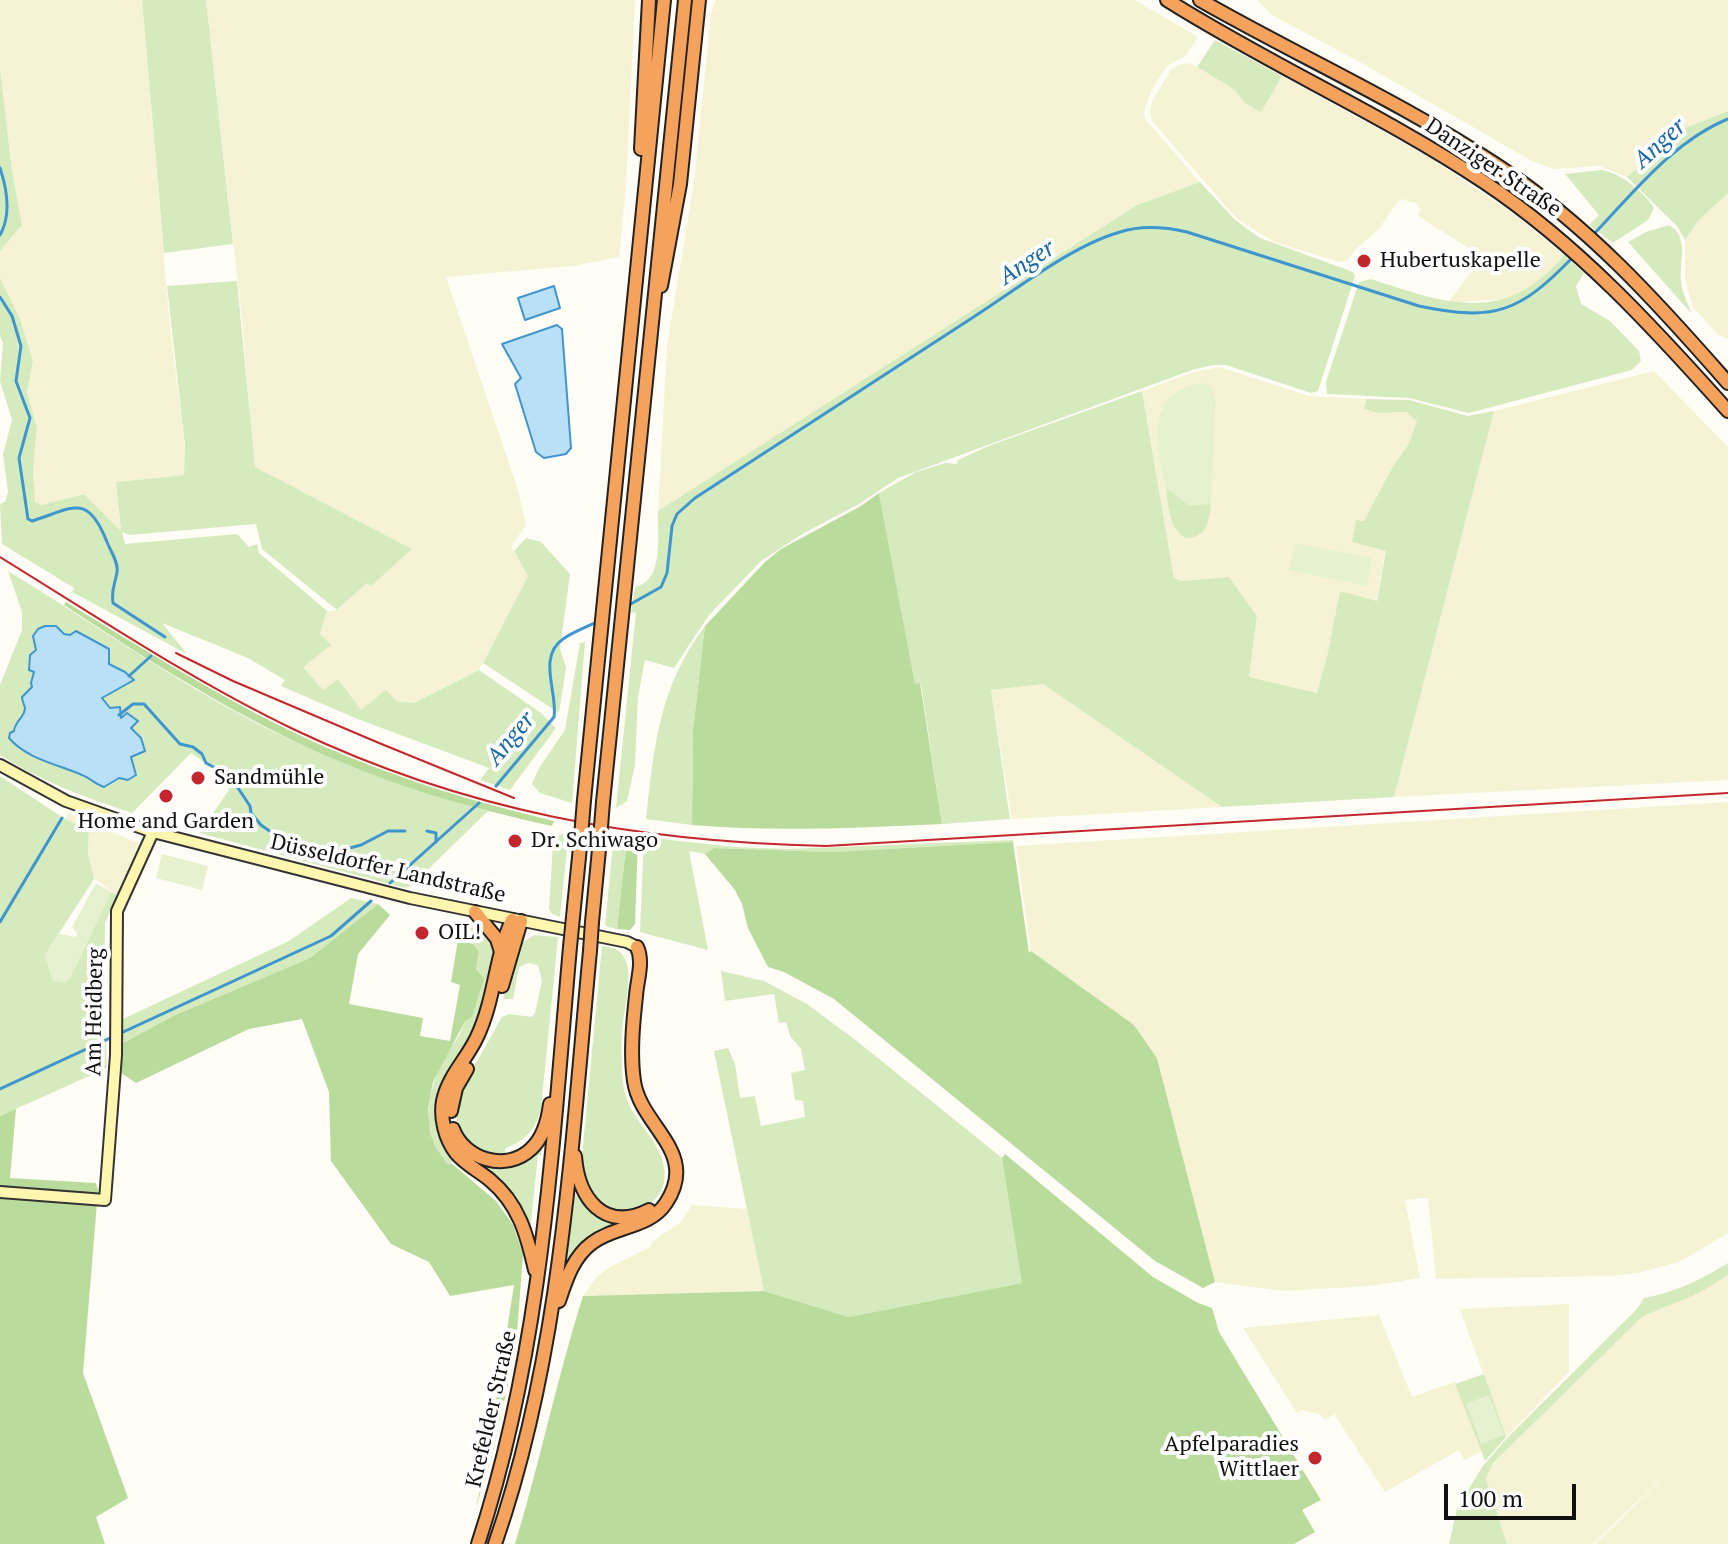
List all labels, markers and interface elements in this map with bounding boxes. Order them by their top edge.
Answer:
street label: Danziger Straße [1420,113,1566,223]
water label: Anger [1628,113,1692,175]
water label: Anger [994,234,1060,292]
place label: Hubertuskapelle [1380,248,1541,274]
marker: Hubertuskapelle [1355,252,1373,270]
water label: Anger [480,706,542,772]
place label: Sandmühle [214,765,324,791]
marker: Sandmühle [189,769,207,787]
marker: Home and Garden [157,787,175,805]
place label: Home and Garden [78,809,254,835]
place label: Dr. Schiwago [531,828,658,854]
street label: Düsseldorfer Landstraße [268,829,508,909]
marker: Dr. Schiwago [506,832,524,850]
place label: OIL! [438,920,481,946]
marker: OIL! [413,924,431,942]
street label: Am Heidberg [81,948,109,1076]
street label: Krefelder Straße [461,1328,523,1490]
place label: Apfelparadies Wittlaer [1164,1432,1299,1484]
marker: Apfelparadies Wittlaer [1306,1449,1324,1467]
scale bar [1448,1468,1580,1518]
text: 100 m [1458,1482,1523,1514]

